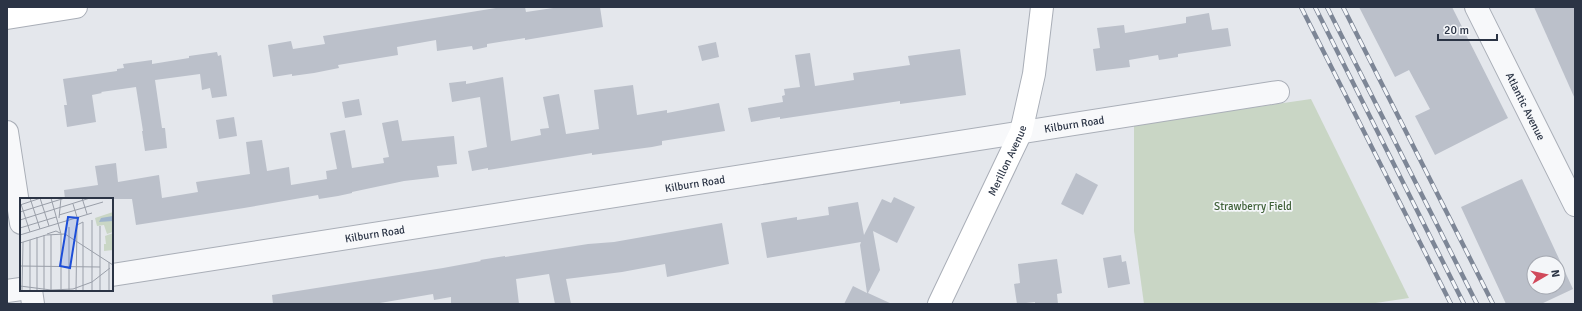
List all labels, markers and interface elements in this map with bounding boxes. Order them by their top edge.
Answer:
scale bar [1438,16,1497,42]
text: 20 m [1444,23,1469,38]
street label: Atlantic Avenue [1503,70,1548,142]
street label: Kilburn Road [1043,113,1105,135]
street label: Merillon Avenue [985,124,1029,198]
street label: Kilburn Road [664,172,726,195]
inset map [20,198,113,291]
park label: Strawberry Field [1214,200,1292,213]
street label: Kilburn Road [344,223,406,245]
north arrow [1526,255,1566,295]
text: N [1548,269,1562,278]

